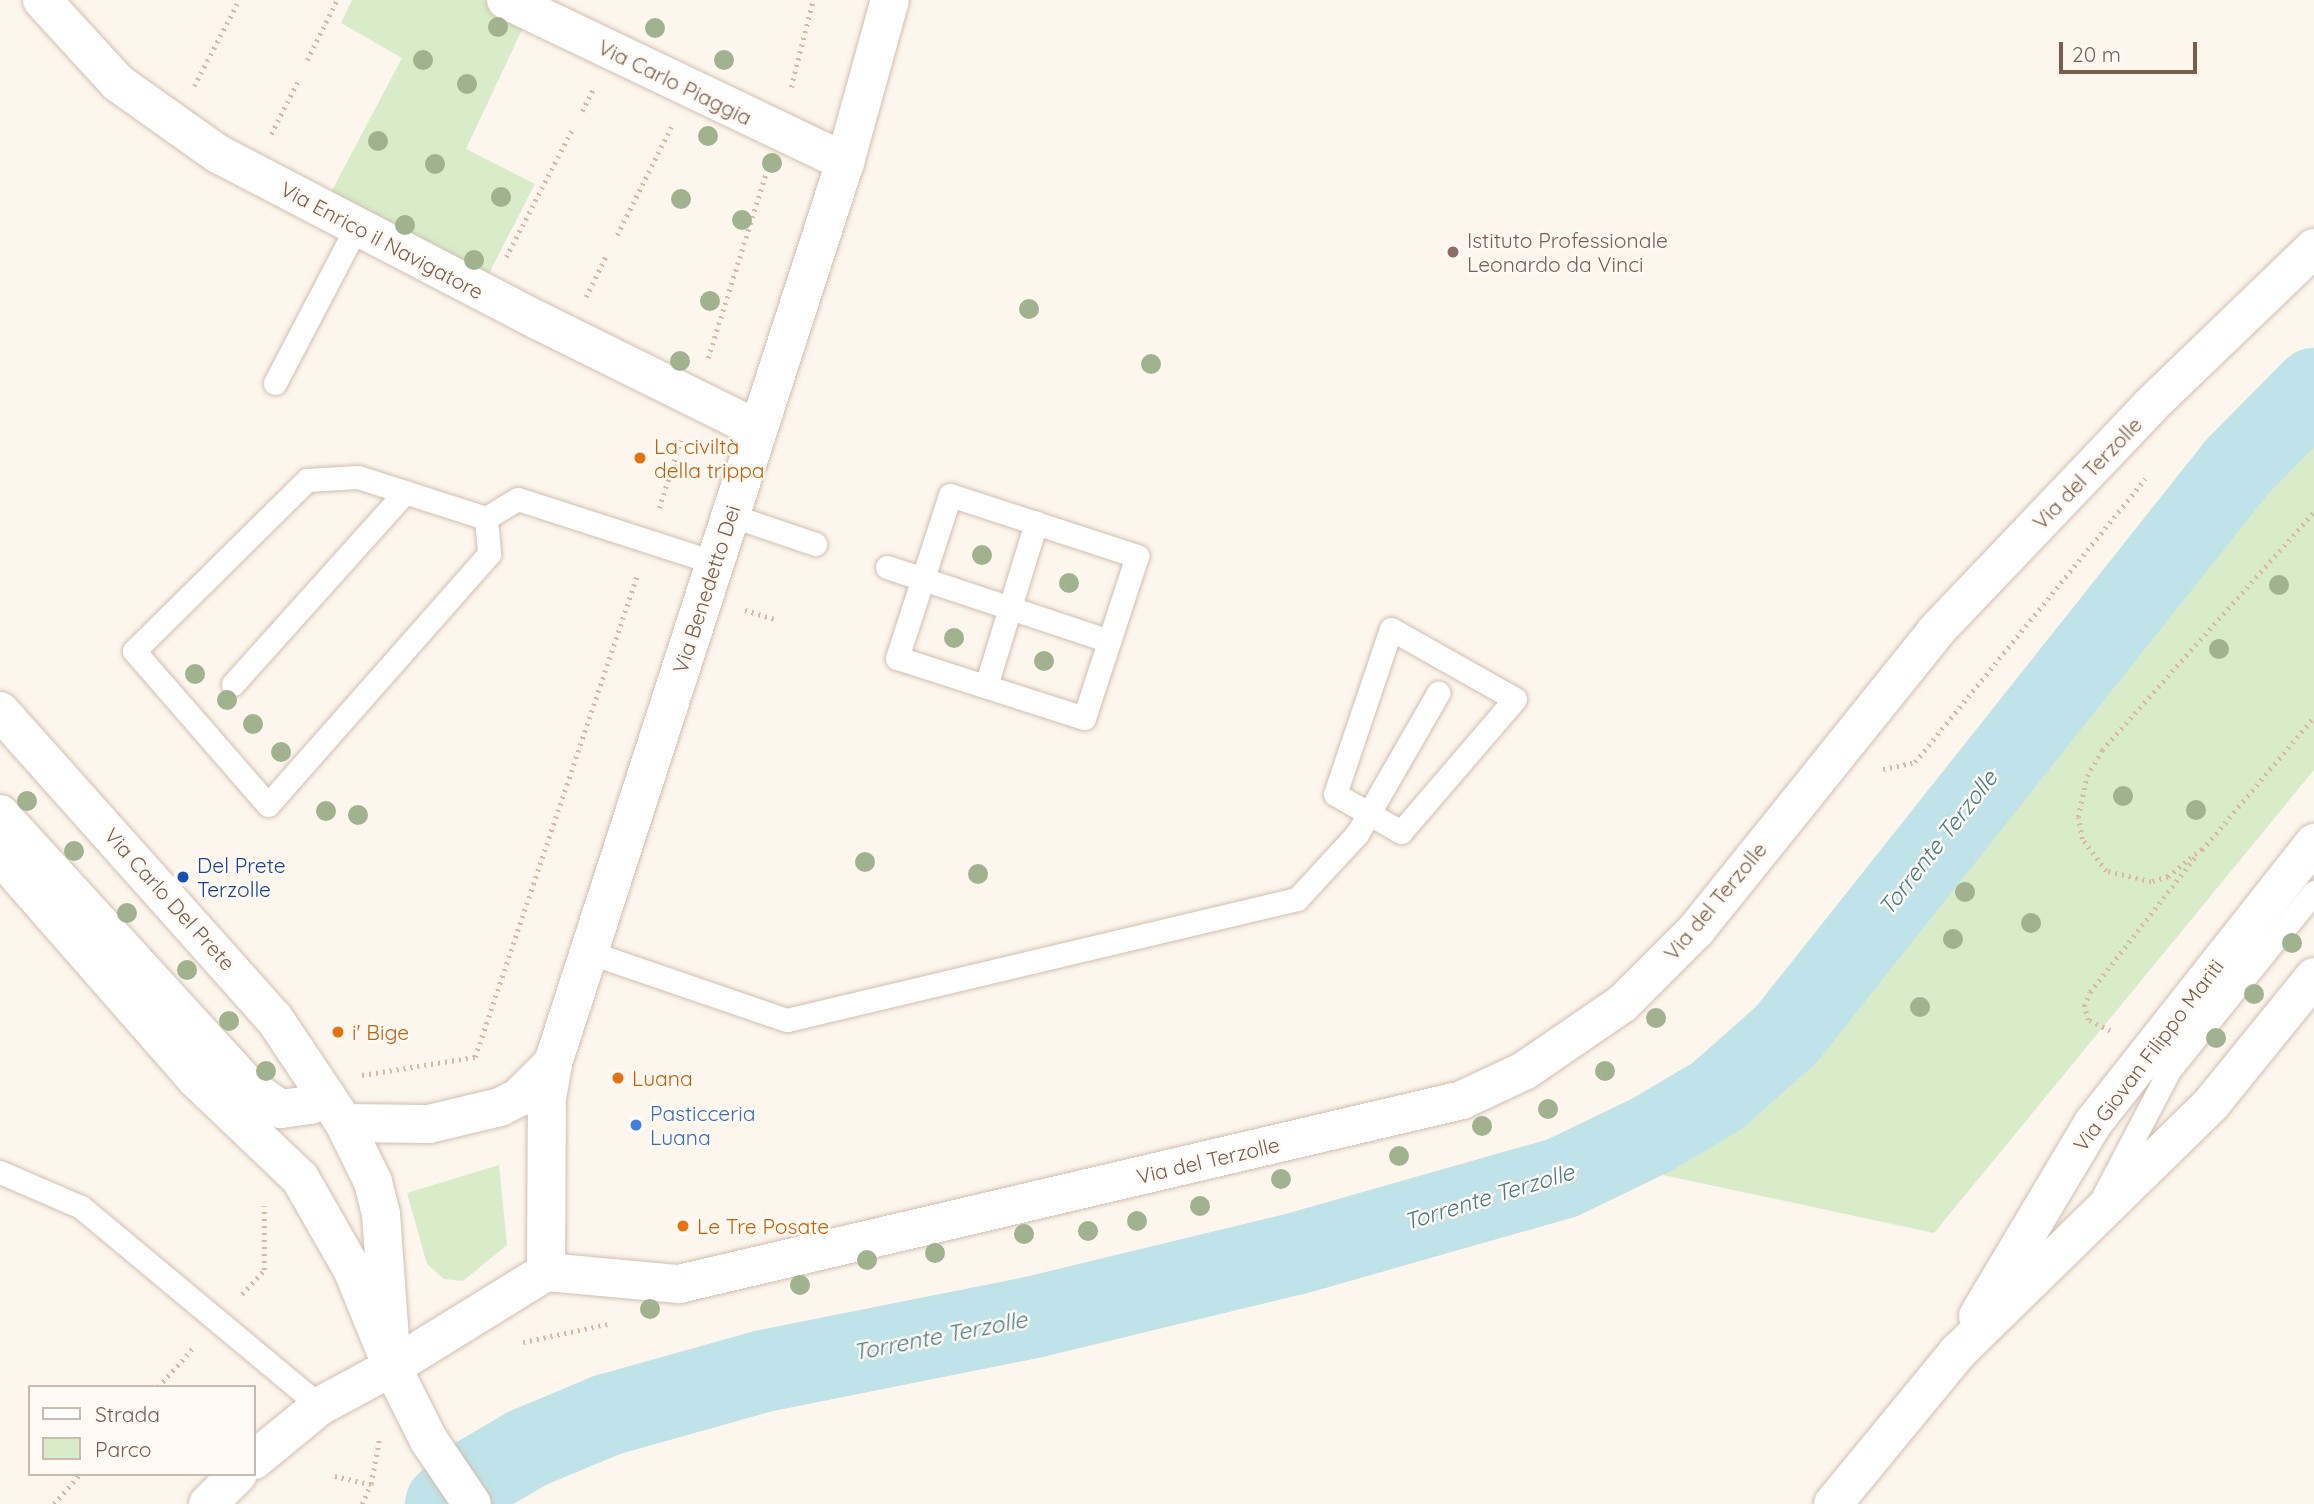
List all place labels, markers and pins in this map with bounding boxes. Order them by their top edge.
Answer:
place label: Istituto Professionale Leonardo da Vinci [1467,227,1668,277]
marker: Istituto Professionale Leonardo da Vinci [1445,244,1461,260]
place label: La civiltà della trippa [654,433,765,483]
marker: La civiltà della trippa [632,450,648,466]
place label: Del Prete Terzolle [197,852,286,902]
marker: Del Prete Terzolle [175,869,191,885]
place label: i' Bige [352,1019,409,1045]
marker: i' Bige [330,1024,346,1040]
place label: Luana [632,1065,693,1091]
marker: Luana [610,1070,626,1086]
place label: Pasticceria Luana [650,1100,756,1150]
marker: Pasticceria Luana [628,1117,644,1133]
place label: Le Tre Posate [697,1213,829,1239]
marker: Le Tre Posate [675,1218,691,1234]

